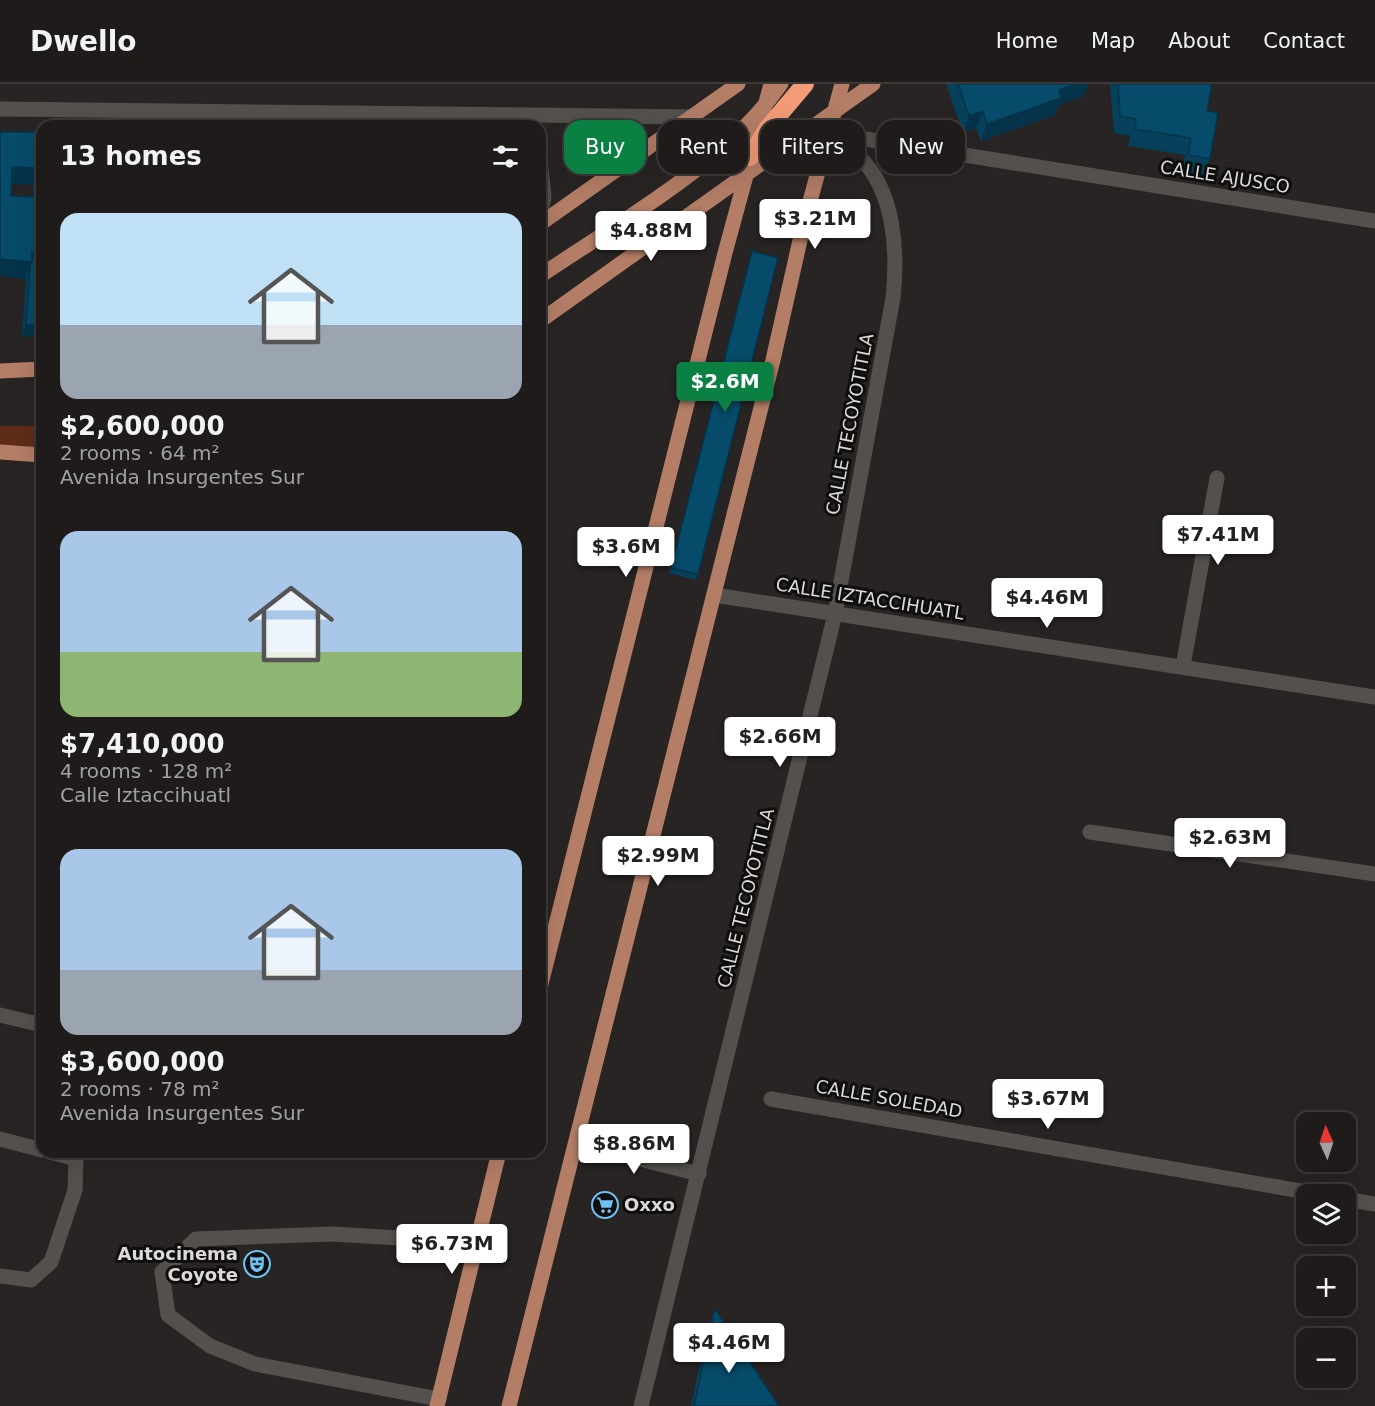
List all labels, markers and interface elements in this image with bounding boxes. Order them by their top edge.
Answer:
text: Dwello [30,25,137,58]
text: Home [996,29,1058,53]
text: Map [1091,29,1135,53]
text: About [1168,29,1230,53]
text: Contact [1263,29,1345,53]
chip: Buy [564,120,646,174]
chip: Rent [658,120,748,174]
chip: Filters [760,120,865,174]
chip: New [877,120,965,174]
icon: filters [489,140,522,173]
text: 13 homes [60,141,202,171]
street label: CALLE AJUSCO [1159,156,1291,197]
pin: $3.21M [766,199,864,250]
text: $3.21M [773,206,857,230]
pin: $4.88M [602,211,700,262]
text: $4.88M [609,218,693,242]
icon: home [237,252,345,360]
street label: CALLE TECOYOTITLA [822,331,878,516]
pin: $2.6M [683,362,767,413]
text: $2.6M [690,369,760,393]
text: $2,600,000 [60,411,224,441]
text: 2 rooms · 64 m² [60,441,220,465]
text: Avenida Insurgentes Sur [60,465,304,489]
pin: $7.41M [1169,515,1267,566]
text: $7.41M [1176,522,1260,546]
pin: $3.6M [584,527,668,578]
text: $3.6M [591,534,661,558]
icon: home [237,570,345,678]
street label: CALLE IZTACCIHUATL [774,573,966,624]
pin: $4.46M [998,578,1096,629]
text: $4.46M [1005,585,1089,609]
pin: $2.66M [731,717,829,768]
text: $2.66M [738,724,822,748]
text: $7,410,000 [60,729,224,759]
text: 4 rooms · 128 m² [60,759,232,783]
text: Calle Iztaccihuatl [60,783,231,807]
street label: CALLE TECOYOTITLA [713,805,778,990]
pin: $2.63M [1181,818,1279,869]
text: $2.63M [1188,825,1272,849]
pin: $2.99M [609,836,707,887]
text: $2.99M [616,843,700,867]
icon: home [237,888,345,996]
text: $3,600,000 [60,1047,224,1077]
street label: CALLE SOLEDAD [814,1075,964,1122]
text: 2 rooms · 78 m² [60,1077,220,1101]
pin: $3.67M [999,1079,1097,1130]
text: $3.67M [1006,1086,1090,1110]
text: Avenida Insurgentes Sur [60,1101,304,1125]
north arrow [1296,1112,1356,1172]
map controls [1296,1112,1356,1388]
pin: $8.86M [585,1124,683,1175]
text: $8.86M [592,1131,676,1155]
button: layers [1296,1184,1356,1244]
supermarket icon: Oxxo [590,1190,620,1220]
place label: Oxxo [624,1194,675,1215]
pin: $6.73M [403,1224,501,1275]
text: $6.73M [410,1231,494,1255]
place label: Autocinema Coyote [118,1243,238,1285]
theatre icon: Autocinema Coyote [242,1249,272,1279]
button: + [1296,1256,1356,1316]
pin: $4.46M [680,1323,778,1374]
button: − [1296,1328,1356,1388]
text: $4.46M [687,1330,771,1354]

